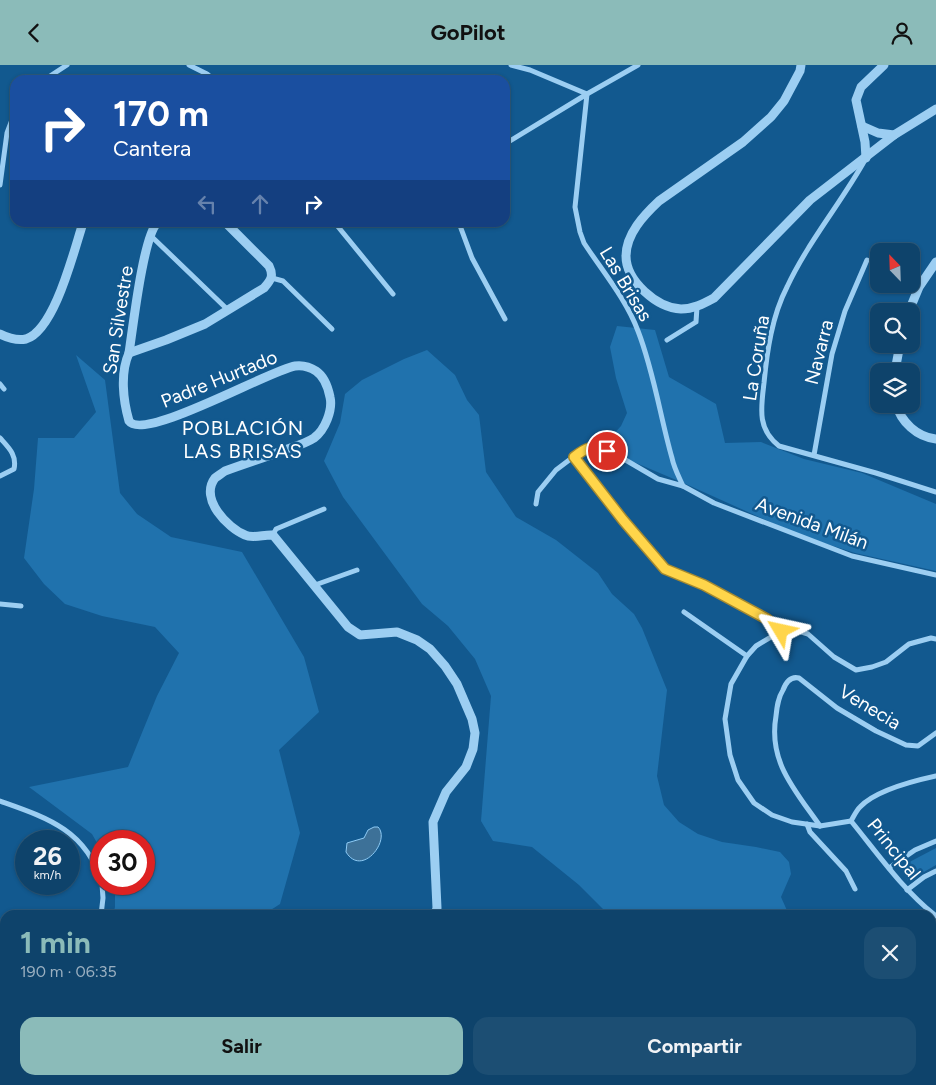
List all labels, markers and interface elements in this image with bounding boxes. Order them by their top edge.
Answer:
icon: back [20,19,48,47]
text: GoPilot [430,19,506,46]
icon: person [888,19,916,47]
text: 170 m [113,93,209,135]
icon: right [30,95,95,160]
text: Cantera [113,135,191,162]
icon: left [193,190,221,218]
icon: ahead [246,190,274,218]
icon: right [299,190,327,218]
street label: Las Brisas [595,243,657,326]
north arrow [870,243,920,293]
map controls [870,243,920,413]
street label: San Silvestre [98,264,138,376]
button: search [870,303,920,353]
street label: La Coruña [738,314,774,402]
street label: Navarra [800,317,838,387]
street label: Padre Hurtado [157,345,281,413]
button: layers [870,363,920,413]
district label: POBLACIÓN LAS BRISAS [182,416,304,463]
pin [586,430,628,472]
icon: arrive [593,437,621,465]
street label: Avenida Milán [753,492,871,554]
position arrow [754,604,806,656]
street label: Venecia [835,680,905,734]
street label: Principal [862,814,926,884]
speed limit sign: 30 [90,830,155,895]
text: 26 [33,841,62,871]
text: km/h [34,868,61,882]
text: 1 min [20,924,91,961]
button: close [864,927,916,979]
text: 190 m · 06:35 [20,962,117,981]
button: Salir [20,1017,463,1075]
button: Compartir [473,1017,916,1075]

